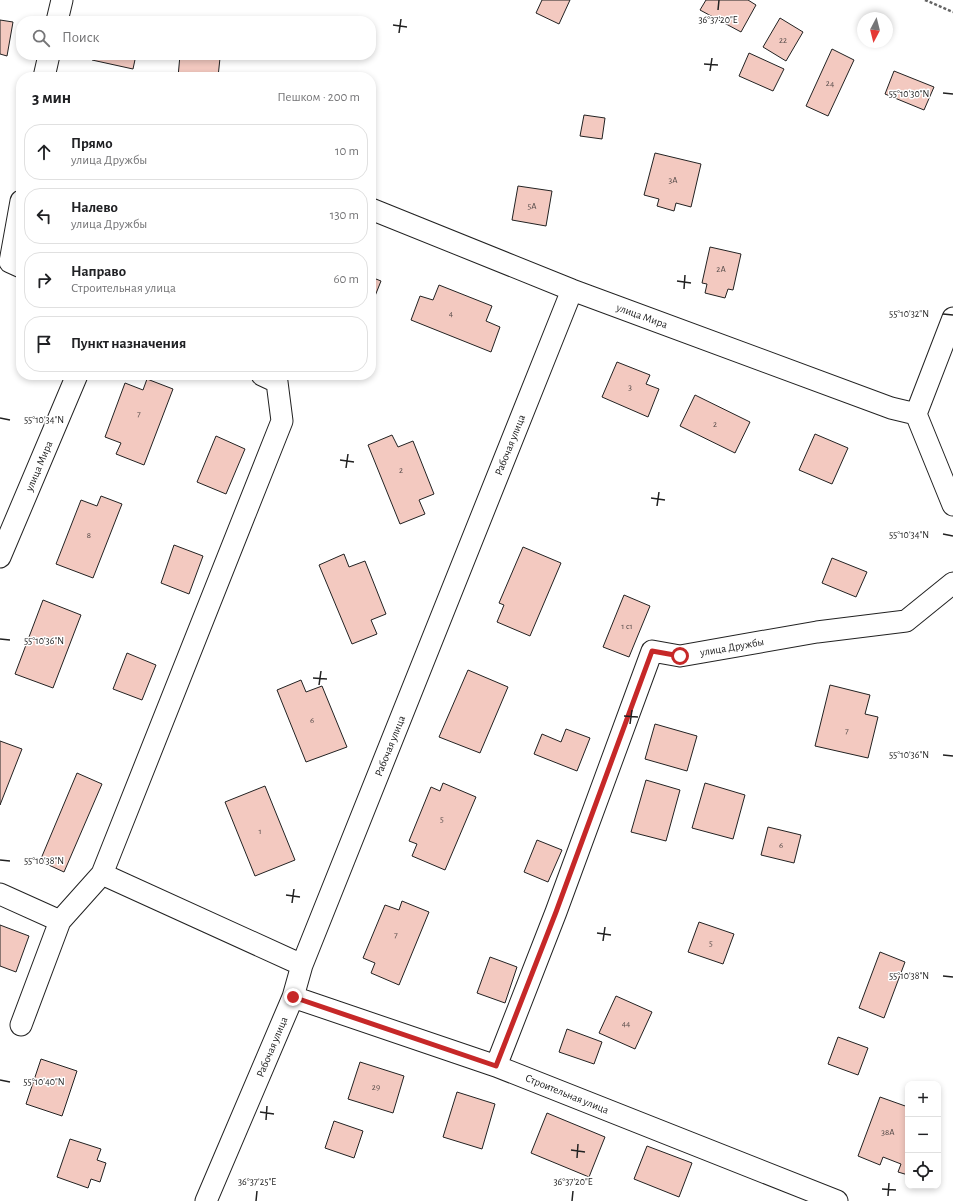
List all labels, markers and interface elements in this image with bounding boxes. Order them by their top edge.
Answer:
north arrow [857,12,893,48]
text: 36°37'20"E [698,15,738,25]
search box [16,16,376,60]
icon: search [30,27,52,49]
text: Поиск [62,30,100,45]
house number: 22 [779,36,787,45]
house number: 24 [826,79,835,88]
text: 3 мин [32,89,71,106]
text: 55°10'30"N [889,89,929,99]
text: Пешком · 200 m [277,91,360,104]
text: Прямо [71,136,113,151]
icon: ahead [33,141,55,163]
text: 10 m [335,145,359,158]
text: улица Дружбы [71,154,147,167]
house number: 3А [668,176,678,185]
text: Налево [71,200,118,215]
house number: 5А [527,202,537,211]
icon: left [33,205,55,227]
text: 130 m [330,209,359,222]
text: улица Дружбы [71,218,147,231]
text: Направо [71,264,126,279]
house number: 2А [716,265,726,274]
icon: right [33,269,55,291]
text: 60 m [333,273,359,286]
text: Строительная улица [71,282,176,295]
street label: улица Мира [614,301,669,330]
house number: 4 [449,309,454,318]
text: 55°10'32"N [889,309,929,319]
icon: arrive [33,333,55,355]
text: Пункт назначения [71,336,186,351]
house number: 3 [628,383,632,392]
house number: 7 [137,410,141,419]
street label: Рабочая улица [493,413,527,477]
text: 55°10'34"N [24,415,64,425]
house number: 2 [713,420,717,429]
street label: улица Мира [23,439,54,494]
house number: 2 [399,466,403,475]
text: 55°10'34"N [889,530,929,540]
house number: 8 [87,531,91,540]
house number: 1 с1 [621,622,633,631]
text: 55°10'36"N [24,636,64,646]
street label: улица Дружбы [698,636,765,658]
route start [671,647,689,665]
street label: Рабочая улица [373,714,407,778]
house number: 6 [310,716,314,725]
house number: 7 [845,727,849,736]
text: 55°10'36"N [889,750,929,760]
house number: 5 [440,815,444,824]
house number: 1 [258,827,262,836]
house number: 6 [779,841,783,850]
text: 55°10'38"N [24,856,64,866]
house number: 7 [394,931,398,940]
house number: 5 [709,939,713,948]
text: 55°10'38"N [889,971,929,981]
route end [284,988,302,1006]
street label: Рабочая улица [254,1015,290,1079]
house number: 44 [622,1019,631,1028]
street label: Строительная улица [524,1072,610,1116]
text: 55°10'40"N [23,1077,65,1087]
map controls [905,1081,941,1189]
button: + [905,1081,941,1117]
house number: 29 [372,1083,380,1092]
button: − [905,1117,941,1153]
house number: 38А [881,1128,895,1137]
button: locate [905,1153,941,1189]
text: 36°37'25"E [238,1177,276,1187]
text: 36°37'20"E [553,1177,593,1187]

